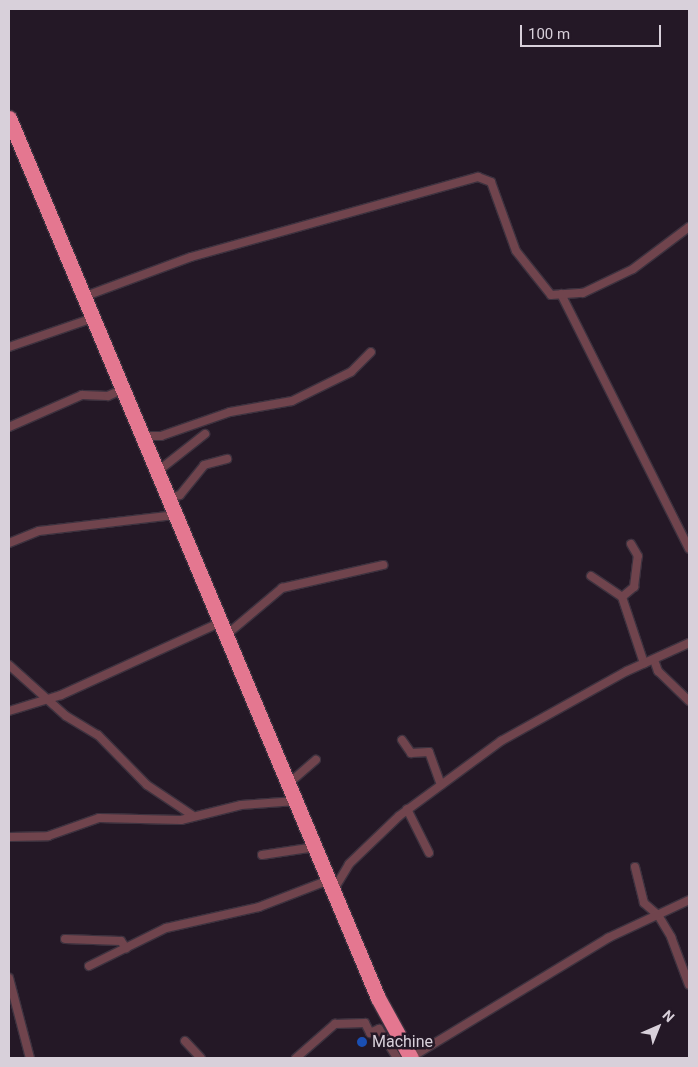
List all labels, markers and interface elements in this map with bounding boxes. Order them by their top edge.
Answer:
scale bar [523,15,664,47]
text: 100 m [528,25,570,43]
north arrow [633,1002,683,1052]
text: N [659,1007,678,1025]
place label: Machine [372,1032,433,1052]
marker: Machine [356,1036,368,1048]

